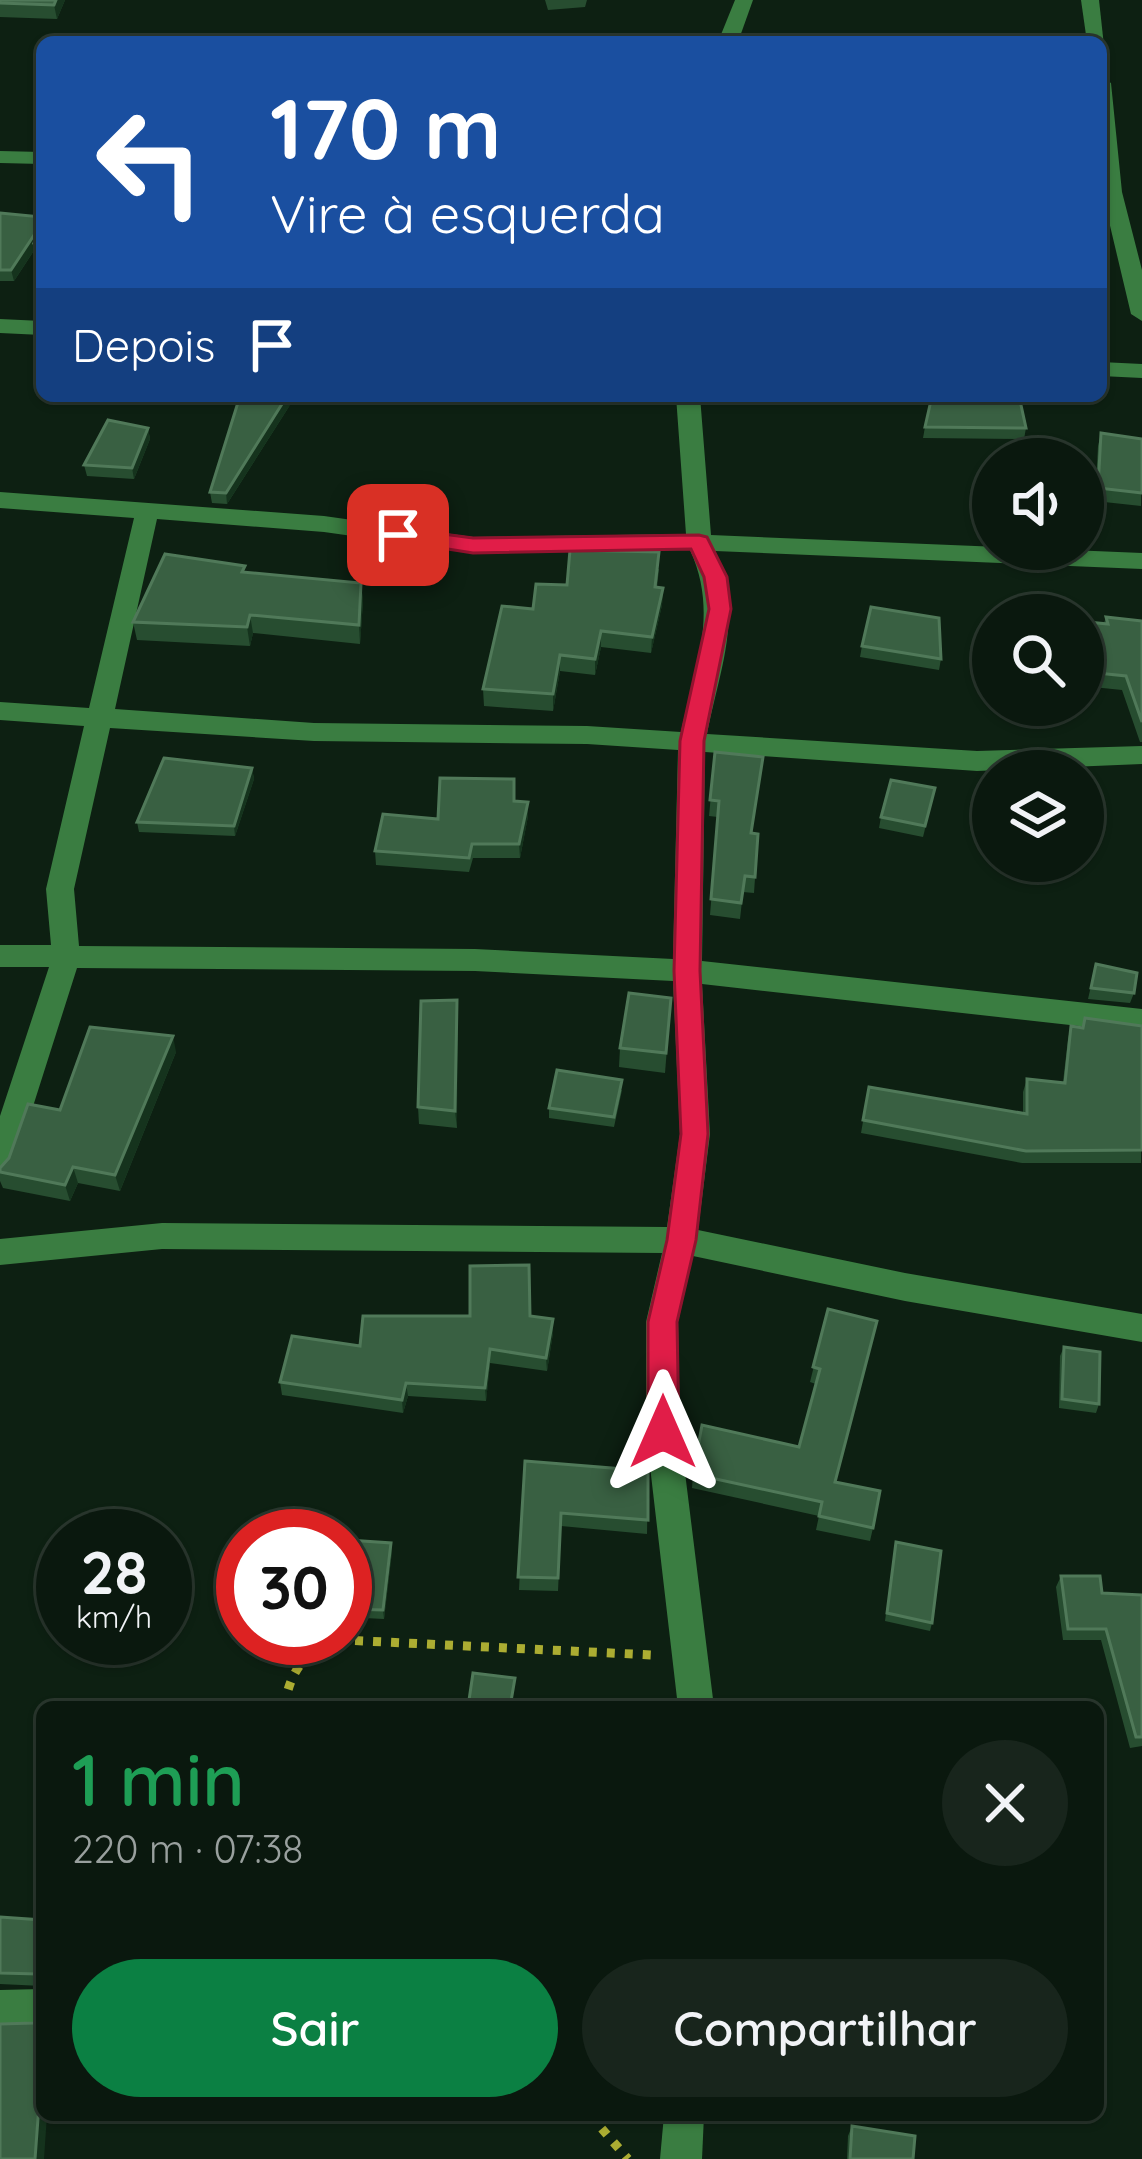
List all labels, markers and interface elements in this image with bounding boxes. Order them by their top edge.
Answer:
text: 170 m [270,75,501,180]
icon: left [72,84,228,240]
text: Vire à esquerda [270,179,665,247]
icon: arrive [239,312,305,378]
text: Depois [72,317,215,373]
map controls [972,438,1104,882]
button: sound [972,438,1104,570]
pin [347,484,449,586]
icon: arrive [365,502,431,568]
button: search [972,594,1104,726]
button: layers [972,750,1104,882]
position arrow [600,1369,726,1495]
speed limit sign: 30 [216,1509,372,1665]
text: 28 [80,1534,148,1609]
text: km/h [76,1598,152,1636]
text: 1 min [72,1734,245,1824]
button: close [942,1740,1068,1866]
text: 220 m · 07:38 [72,1824,303,1873]
button: Sair [72,1959,558,2097]
button: Compartilhar [582,1959,1068,2097]

